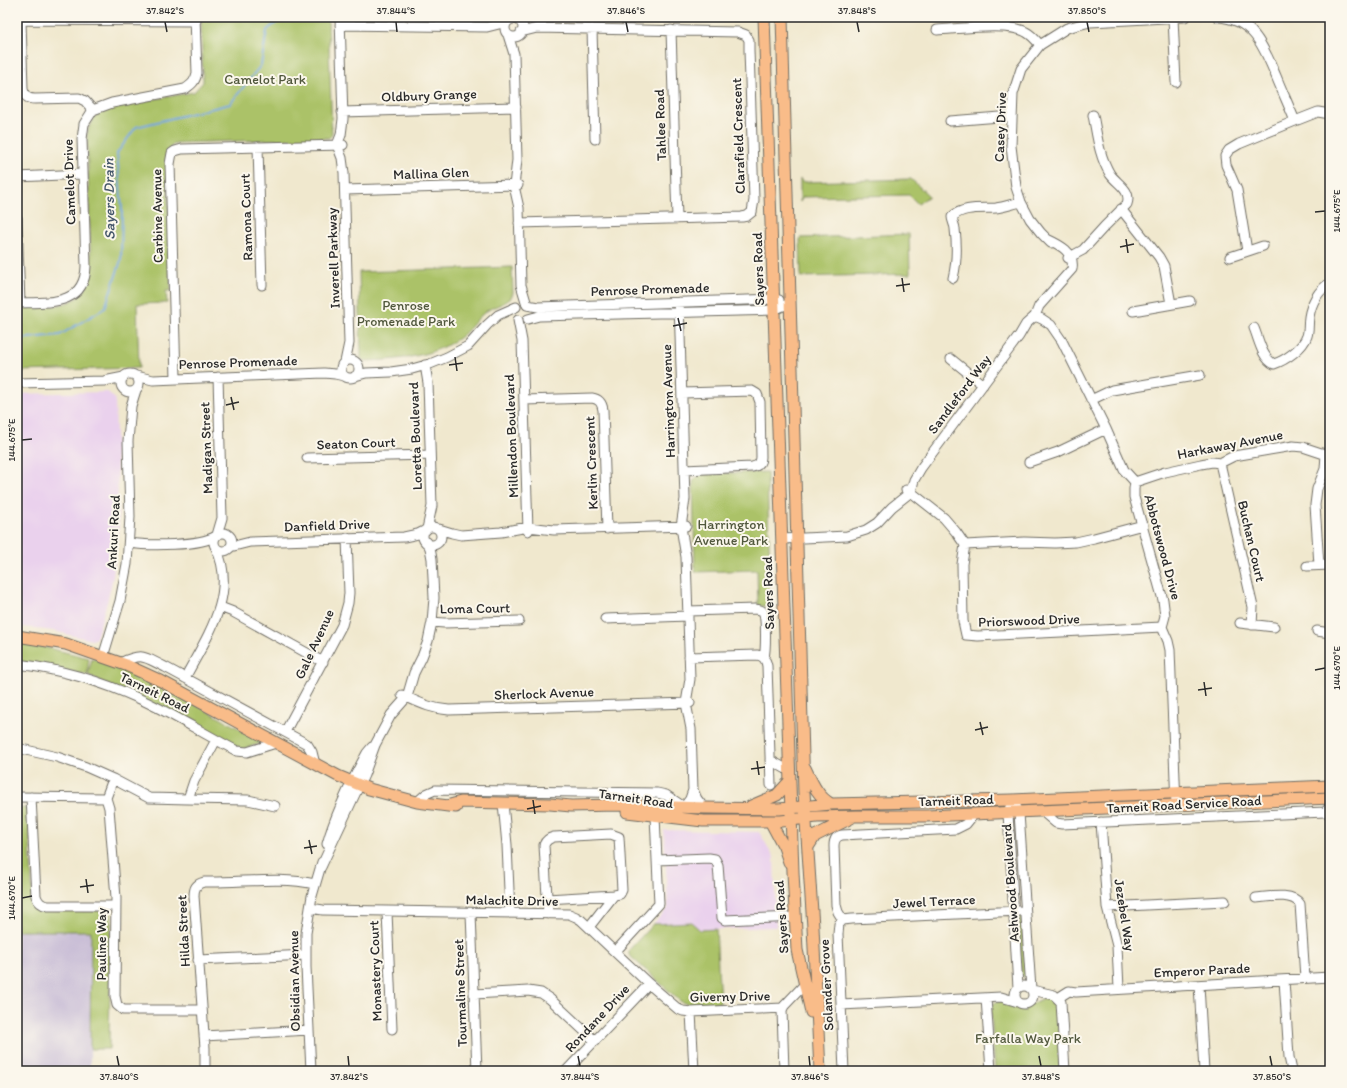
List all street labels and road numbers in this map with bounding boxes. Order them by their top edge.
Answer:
street label: Clarafield Crescent [728,78,749,194]
street label: Oldbury Grange [381,85,477,106]
street label: Tahlee Road [651,88,670,161]
street label: Casey Drive [991,91,1010,162]
street label: Camelot Drive [59,138,79,225]
street label: Mallina Glen [393,164,470,183]
street label: Carbine Avenue [148,168,167,263]
street label: Ramona Court [236,173,257,261]
street label: Inverell Parkway [323,207,344,309]
street label: Sayers Road [749,232,768,306]
street label: Penrose Promenade [590,279,710,300]
street label: Harrington Avenue [658,344,679,458]
street label: Sandleford Way [924,351,995,437]
street label: Penrose Promenade [178,352,298,373]
street label: Millendon Boulevard [501,373,522,498]
street label: Loretta Boulevard [405,381,426,490]
street label: Madigan Street [196,402,217,494]
street label: Kerlin Crescent [581,416,602,510]
street label: Harkaway Avenue [1176,426,1285,463]
street label: Seaton Court [316,434,396,453]
street label: Abbotswood Drive [1140,493,1185,602]
street label: Ankuri Road [103,494,124,570]
street label: Buchan Court [1234,499,1269,584]
street label: Danfield Drive [284,515,371,536]
street label: Sayers Road [759,556,778,630]
street label: Loma Court [440,599,510,618]
street label: Gale Avenue [291,606,338,682]
street label: Priorswood Drive [978,610,1080,631]
street label: Tarneit Road [117,668,193,717]
street label: Sherlock Avenue [494,683,595,704]
street label: Tarneit Road [597,785,675,812]
street label: Tarneit Road [918,791,994,810]
street label: Tarneit Road Service Road [1106,792,1263,817]
street label: Ashwood Boulevard [998,823,1023,943]
street label: Jezebel Way [1110,878,1139,953]
street label: Sayers Road [770,879,793,954]
street label: Malachite Drive [465,891,559,910]
street label: Jewel Terrace [892,891,976,912]
street label: Hilda Street [173,895,194,967]
street label: Pauline Way [93,907,110,980]
street label: Monastery Court [365,920,386,1022]
street label: Obsidian Avenue [285,930,304,1032]
street label: Solander Grove [816,938,837,1031]
street label: Tourmaline Street [450,939,471,1047]
street label: Emperor Parade [1153,959,1251,982]
street label: Rondane Drive [561,980,634,1056]
street label: Giverny Drive [690,987,771,1006]

